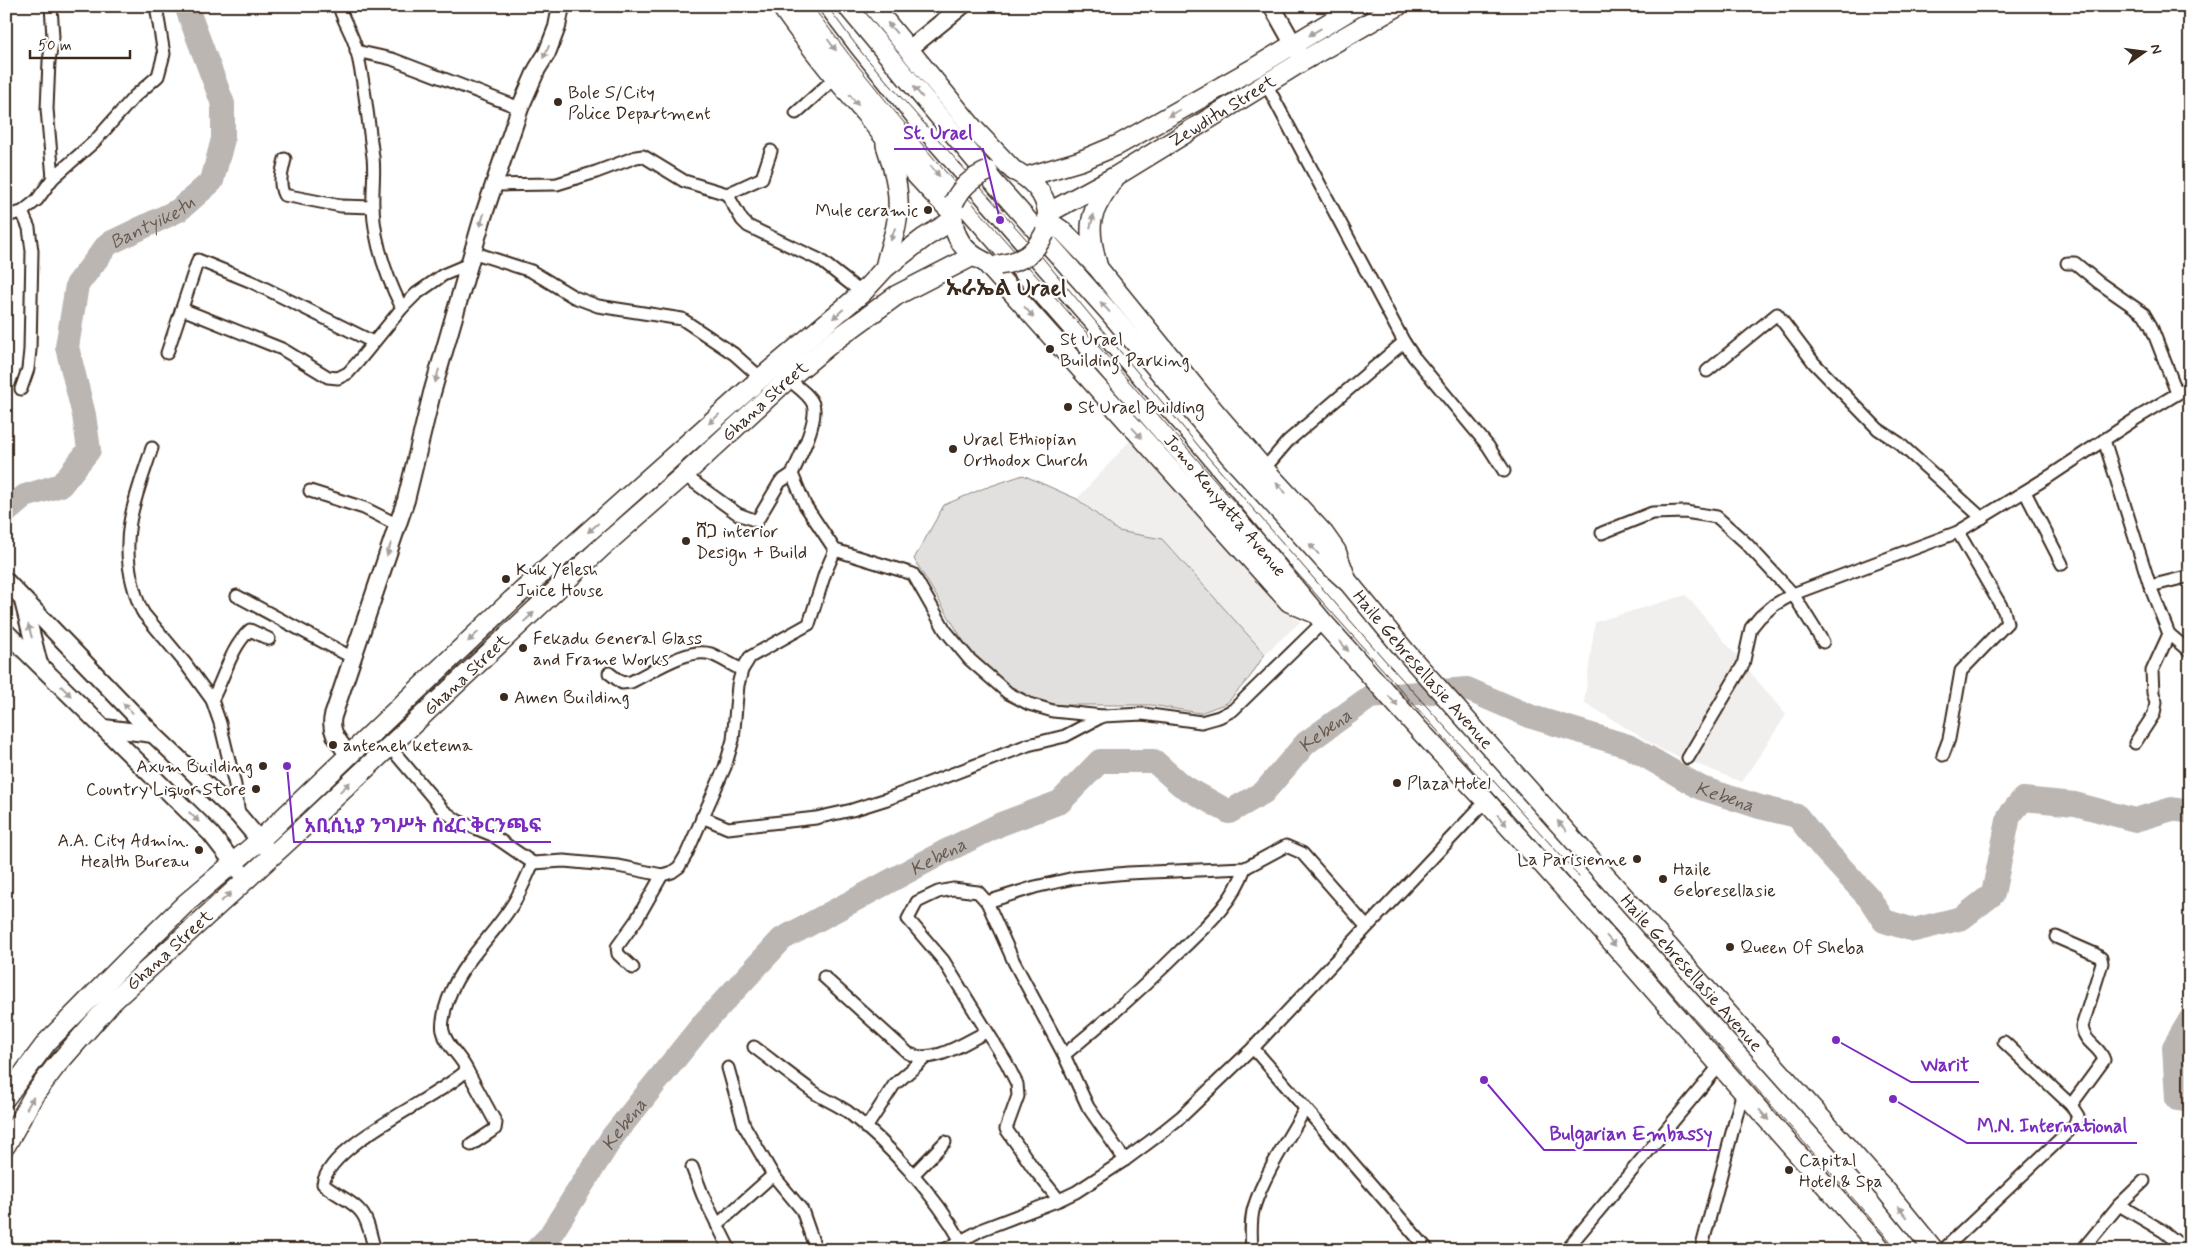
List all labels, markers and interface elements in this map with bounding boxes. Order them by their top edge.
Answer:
one-way arrow [886,22,897,35]
one-way arrow [1308,27,1322,36]
scale bar [30,28,130,60]
north arrow [2118,28,2168,78]
text: 50 m [38,36,72,56]
one-way arrow [827,38,837,52]
text: N [2146,42,2166,56]
one-way arrow [542,45,551,60]
street label: Zewditu Street [1165,69,1281,153]
place label: Bole S/City Police Department [568,81,711,126]
one-way arrow [913,85,924,98]
one-way arrow [848,93,859,106]
marker: Bole S/City Police Department [552,96,564,108]
one-way arrow [1167,109,1182,117]
callout: St. Urael [894,115,983,149]
text: St. Urael [903,121,973,146]
one-way arrow [929,165,940,177]
water label: Bantyiketu [106,191,201,255]
place label: Mule ceramic [815,199,918,223]
marker: Mule ceramic [922,204,934,216]
one-way arrow [478,213,486,228]
one-way arrow [1089,214,1097,229]
one-way arrow [889,227,896,242]
district label: ኡራኤል Urael [946,275,1067,303]
one-way arrow [1100,301,1111,313]
one-way arrow [1023,305,1034,318]
one-way arrow [832,308,844,320]
place label: St Urael Building Parking [1060,328,1190,375]
marker: St Urael Building Parking [1044,343,1056,355]
street label: Ghana Street [717,356,814,447]
one-way arrow [433,369,441,384]
place label: St Urael Building [1078,396,1204,421]
marker: St Urael Building [1062,401,1074,413]
one-way arrow [708,414,721,425]
one-way arrow [1131,427,1143,439]
place label: Urael Ethiopian Orthodox Church [963,428,1088,473]
street label: Jomo Kenyatta Avenue [1158,430,1291,582]
marker: Urael Ethiopian Orthodox Church [947,443,959,455]
one-way arrow [1275,482,1287,494]
place label: ሸጋ interior Design + Build [696,520,807,566]
one-way arrow [586,522,599,533]
marker: ሸጋ interior Design + Build [680,535,692,547]
one-way arrow [385,542,392,557]
one-way arrow [1308,544,1320,556]
place label: Kuk Yelesh Juice House [516,558,603,603]
marker: Kuk Yelesh Juice House [500,573,512,585]
street label: Haile Gebresellasie Avenue [1347,585,1498,755]
one-way arrow [523,611,535,623]
one-way arrow [26,624,34,639]
place label: Fekadu General Glass and Frame Works [533,627,702,672]
street label: Ghana Street [419,629,515,721]
one-way arrow [467,631,479,643]
one-way arrow [1338,639,1350,651]
marker: Fekadu General Glass and Frame Works [517,642,529,654]
one-way arrow [60,685,72,697]
place label: Amen Building [514,686,629,710]
marker: Amen Building [498,691,510,703]
one-way arrow [1387,695,1399,707]
one-way arrow [122,702,134,714]
water label: Kebena [1293,703,1357,758]
place label: anteneh ketema [343,734,473,758]
marker: anteneh ketema [327,739,339,751]
place label: Axum Building [136,755,253,779]
marker: Axum Building [257,760,269,772]
place label: Plaza Hotel [1407,772,1491,796]
water label: Kebena [1692,776,1757,818]
marker: Plaza Hotel [1391,777,1403,789]
place label: Country Liquor Store [86,778,246,802]
one-way arrow [339,781,351,793]
marker: Country Liquor Store [250,783,262,795]
callout: አቢሲኒያ ንግሥት ሰፈር ቅርንጫፍ [294,808,551,842]
one-way arrow [188,811,200,823]
one-way arrow [1497,813,1508,826]
text: አቢሲኒያ ንግሥት ሰፈር ቅርንጫፍ [305,814,542,839]
one-way arrow [1557,819,1568,832]
place label: A.A. City Admin. Health Bureau [58,829,189,874]
water label: Kebena [905,832,971,882]
marker: A.A. City Admin. Health Bureau [193,844,205,856]
place label: La Parisienne [1517,848,1627,872]
marker: La Parisienne [1631,853,1643,865]
place label: Haile Gebresellasie [1673,858,1776,903]
marker: Haile Gebresellasie [1657,873,1669,885]
street label: Haile Gebresellasie Avenue [1614,889,1768,1057]
one-way arrow [220,891,232,903]
street label: Ghana Street [121,905,219,996]
one-way arrow [1605,934,1617,946]
place label: Queen Of Sheba [1740,936,1864,960]
marker: Queen Of Sheba [1724,941,1736,953]
callout: Warit [1911,1048,1979,1082]
text: Warit [1920,1053,1969,1078]
water label: Kebena [596,1093,653,1155]
one-way arrow [26,1096,35,1109]
one-way arrow [1759,1109,1770,1122]
callout: M.N. International [1967,1109,2137,1143]
text: M.N. International [1977,1114,2127,1139]
callout: Bulgarian Embassy [1544,1116,1719,1150]
text: Bulgarian Embassy [1549,1122,1713,1150]
place label: Capital Hotel & Spa [1799,1149,1883,1194]
marker: Capital Hotel & Spa [1783,1164,1795,1176]
one-way arrow [1897,1206,1908,1219]

